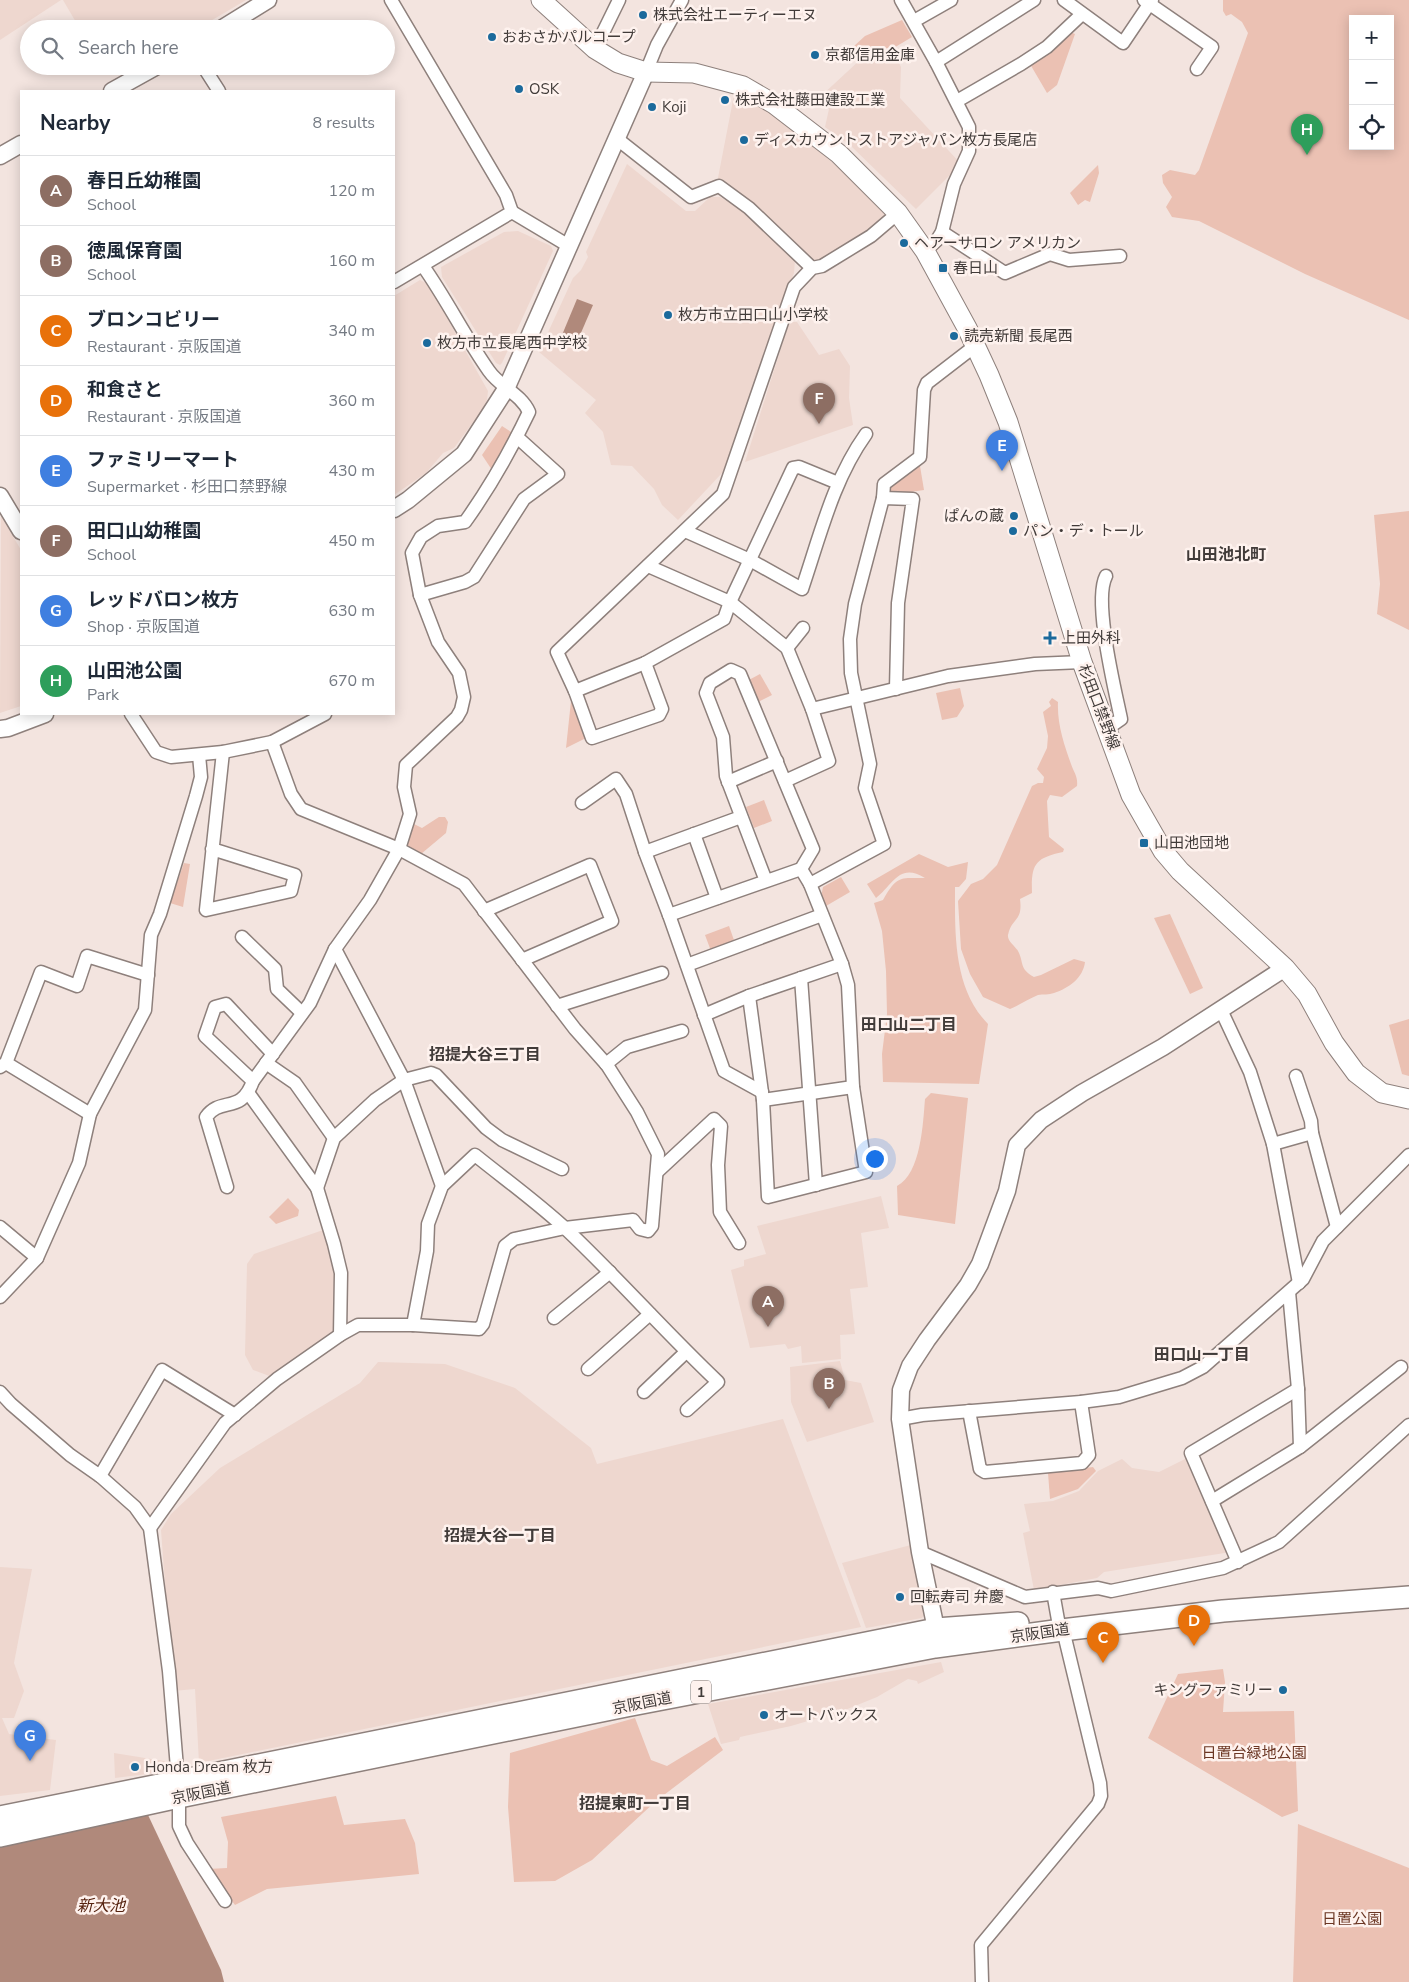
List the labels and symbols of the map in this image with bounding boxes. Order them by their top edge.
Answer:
place label: 株式会社エーティーエヌ [653,5,817,25]
marker: 株式会社エーティーエヌ [637,9,649,21]
place label: おおさかパルコープ [502,27,636,47]
marker: おおさかパルコープ [486,31,498,43]
place label: 京都信用金庫 [825,45,915,65]
marker: 京都信用金庫 [809,49,821,61]
place label: OSK [529,79,560,99]
marker: OSK [513,83,525,95]
place label: 株式会社藤田建設工業 [735,90,885,110]
marker: 株式会社藤田建設工業 [719,94,731,106]
place label: Koji [662,97,687,117]
marker: Koji [646,101,658,113]
pin: H [1291,114,1323,155]
place label: ディスカウントストアジャパン枚方長尾店 [754,130,1037,150]
marker: ディスカウントストアジャパン枚方長尾店 [738,134,750,146]
place label: ヘアーサロン アメリカン [914,233,1081,253]
marker: ヘアーサロン アメリカン [898,237,910,249]
place label: 春日山 [953,258,998,278]
marker: 春日山 [937,262,949,274]
place label: 枚方市立田口山小学校 [678,305,828,325]
marker: 枚方市立田口山小学校 [662,309,674,321]
place label: 読売新聞 長尾西 [964,326,1073,346]
marker: 読売新聞 長尾西 [948,330,960,342]
place label: 枚方市立長尾西中学校 [437,333,587,353]
marker: 枚方市立長尾西中学校 [421,337,433,349]
pin: F [803,383,835,424]
pin: E [986,430,1018,471]
place label: ぱんの蔵 [944,506,1004,526]
marker: ぱんの蔵 [1008,510,1020,522]
place label: パン・デ・トール [1023,521,1144,541]
marker: パン・デ・トール [1007,525,1019,537]
district label: 山田池北町 [1186,544,1266,566]
place label: 上田外科 [1061,628,1121,648]
marker: 上田外科 [1043,631,1057,645]
street label: 杉田口禁野線 [1074,661,1124,753]
place label: 山田池団地 [1154,833,1229,853]
marker: 山田池団地 [1138,837,1150,849]
district label: 田口山二丁目 [861,1014,957,1036]
district label: 招提大谷三丁目 [429,1044,541,1066]
your location [862,1146,888,1172]
pin: A [752,1286,784,1327]
district label: 田口山一丁目 [1154,1344,1250,1366]
pin: B [813,1368,845,1409]
district label: 招提大谷一丁目 [444,1525,556,1547]
place label: 回転寿司 弁慶 [910,1587,1004,1607]
marker: 回転寿司 弁慶 [894,1591,906,1603]
pin: D [1178,1605,1210,1646]
street label: 京阪国道 [1009,1619,1071,1647]
pin: C [1087,1622,1119,1663]
road number: 1 [691,1680,711,1704]
place label: キングファミリー [1153,1680,1273,1700]
marker: キングファミリー [1277,1684,1289,1696]
street label: 京阪国道 [611,1687,673,1719]
place label: オートバックス [774,1705,879,1725]
marker: オートバックス [758,1709,770,1721]
pin: G [14,1720,46,1761]
park label: 日置台緑地公園 [1201,1743,1307,1763]
place label: Honda Dream 枚方 [145,1757,273,1777]
marker: Honda Dream 枚方 [129,1761,141,1773]
street label: 京阪国道 [170,1777,232,1809]
district label: 招提東町一丁目 [579,1793,691,1815]
water label: 新大池 [77,1895,127,1917]
park label: 日置公園 [1322,1909,1382,1929]

